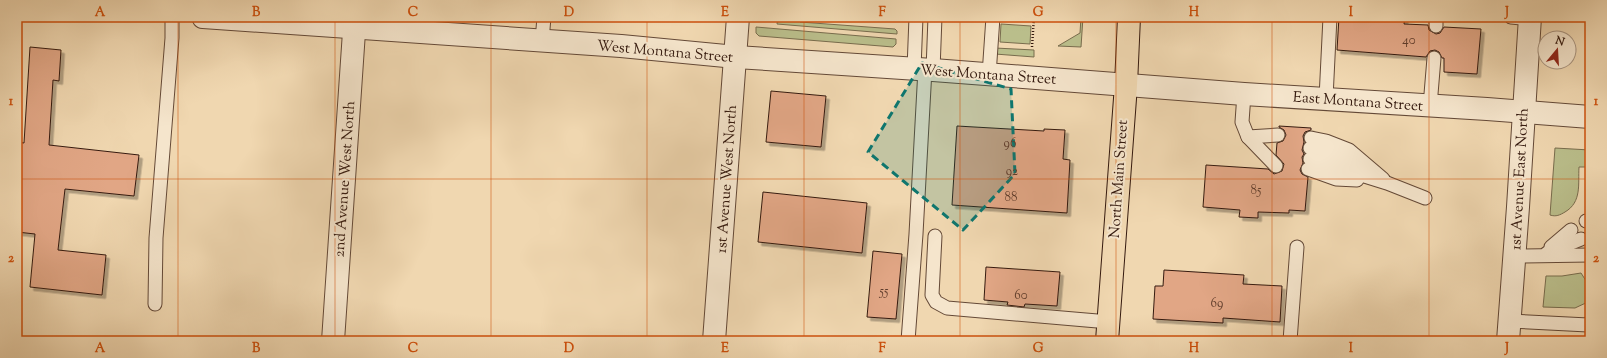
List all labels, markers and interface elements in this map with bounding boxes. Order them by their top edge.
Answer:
text: A [95,4,106,22]
text: B [252,4,261,22]
text: C [408,4,418,22]
text: D [564,4,574,22]
text: E [721,4,729,22]
text: F [878,4,886,22]
text: G [1033,4,1044,22]
text: H [1189,4,1200,22]
text: I [1349,4,1354,22]
text: J [1504,4,1509,22]
north arrow [1537,30,1577,70]
house number: 40 [1402,32,1416,50]
text: N [1552,32,1567,50]
street label: West Montana Street [596,36,734,69]
street label: West Montana Street [919,60,1057,91]
street label: East Montana Street [1292,87,1424,118]
text: 1 [9,93,14,111]
text: 1 [1594,93,1599,111]
street label: 2nd Avenue West North [330,100,361,258]
street label: 1st Avenue West North [712,104,743,254]
street label: 1st Avenue East North [1506,107,1535,251]
street label: North Main Street [1105,119,1134,239]
house number: 96 [1004,135,1016,153]
house number: 92 [1006,163,1018,181]
house number: 85 [1251,182,1262,200]
house number: 88 [1005,189,1018,207]
text: 2 [8,250,15,268]
text: 2 [1593,250,1600,268]
house number: 55 [878,283,889,301]
house number: 60 [1014,287,1028,305]
house number: 69 [1211,295,1223,313]
text: A [95,340,106,358]
text: B [252,340,261,358]
text: C [408,340,418,358]
text: D [564,340,574,358]
text: E [721,340,729,358]
text: F [878,340,886,358]
text: G [1033,340,1044,358]
text: H [1189,340,1200,358]
text: I [1349,340,1354,358]
text: J [1504,340,1509,358]

